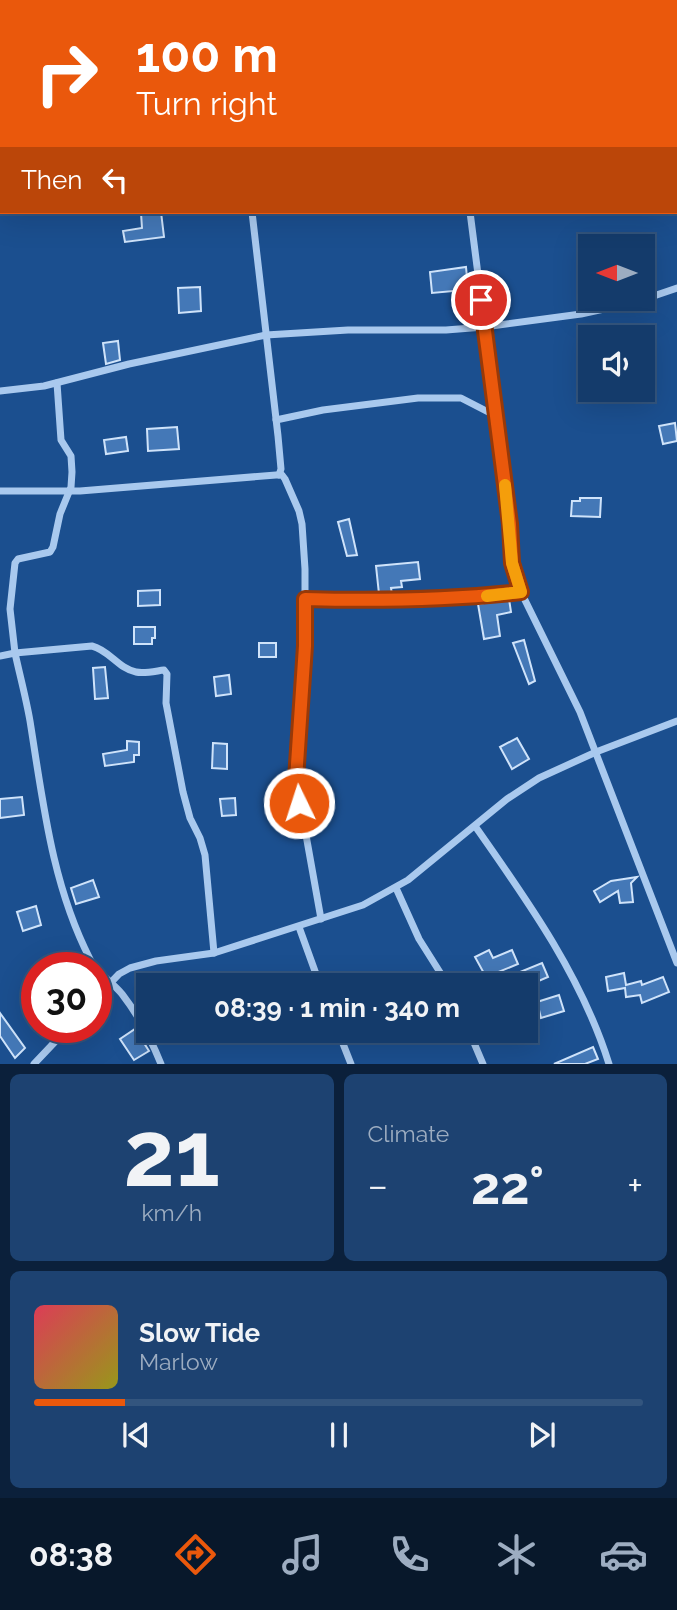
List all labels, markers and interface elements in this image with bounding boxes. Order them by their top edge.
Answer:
text: 100 m [136,26,278,83]
icon: right [21,28,112,119]
text: Turn right [136,85,277,122]
icon: left [96,161,134,199]
text: Then [21,165,82,195]
north arrow [578,234,654,312]
map controls [578,234,655,402]
pin [451,270,511,330]
icon: arrive [462,281,500,319]
button: sound [578,325,655,402]
position arrow [262,766,336,840]
speed limit sign: 30 [21,952,112,1043]
text: 08:39 · 1 min · 340 m [214,993,460,1023]
text: 21 [124,1100,220,1207]
text: Climate [368,1120,449,1147]
text: 22° [471,1155,544,1216]
text: − [368,1163,388,1208]
text: + [627,1163,643,1208]
text: km/h [141,1199,202,1226]
text: Slow Tide [139,1318,260,1348]
text: Marlow [139,1348,218,1375]
icon: previous [117,1416,155,1454]
icon: pause [320,1416,358,1454]
icon: next [523,1416,561,1454]
icon: directions [171,1530,220,1579]
icon: music [278,1530,327,1579]
icon: phone [385,1530,434,1579]
icon: climate [492,1530,541,1579]
icon: car [599,1530,648,1579]
text: 08:38 [29,1536,113,1573]

